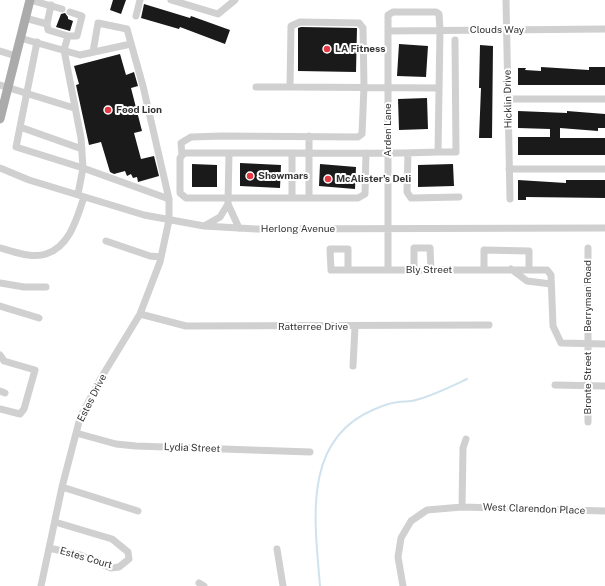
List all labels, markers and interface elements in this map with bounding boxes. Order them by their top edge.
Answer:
street label: Clouds Way [470,24,524,36]
place label: LA Fitness [335,43,386,55]
marker: LA Fitness [322,44,332,54]
street label: Hicklin Drive [501,70,515,128]
street label: Arden Lane [382,103,394,157]
place label: Food Lion [116,104,162,116]
marker: Food Lion [103,105,113,115]
place label: Showmars [258,170,308,182]
marker: Showmars [245,171,255,181]
place label: McAlister's Deli [336,173,411,185]
marker: McAlister's Deli [323,174,333,184]
street label: Herlong Avenue [261,223,335,235]
street label: Berryman Road [582,260,594,332]
street label: Bly Street [406,264,452,276]
street label: Ratterree Drive [278,321,348,333]
street label: Bronte Street [582,352,594,414]
street label: Estes Drive [75,372,109,424]
street label: Lydia Street [164,441,220,455]
street label: West Clarendon Place [483,501,585,517]
street label: Estes Court [58,545,114,571]

